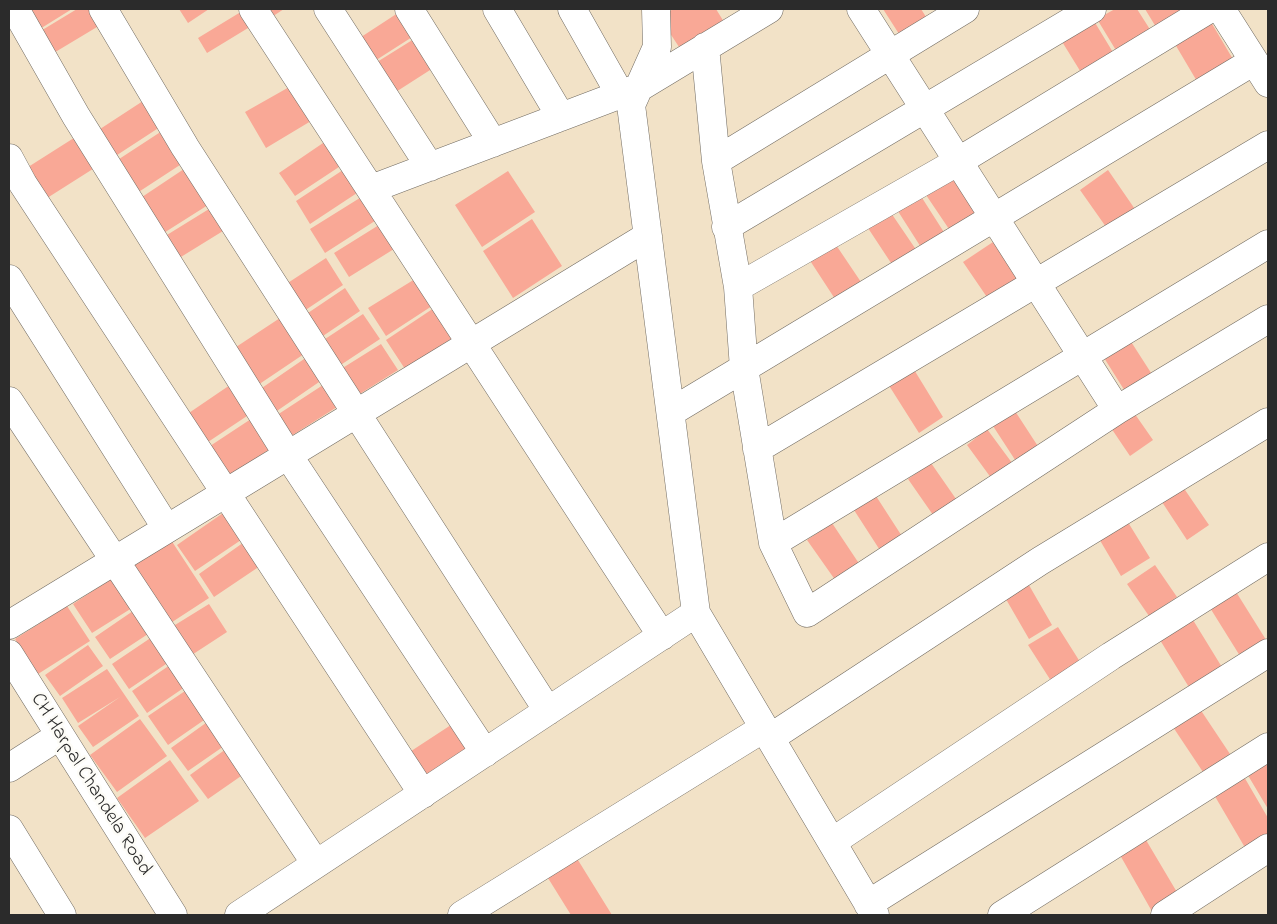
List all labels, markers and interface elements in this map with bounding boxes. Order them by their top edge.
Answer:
street label: CH Harpal Chandela Road [24,689,156,881]

